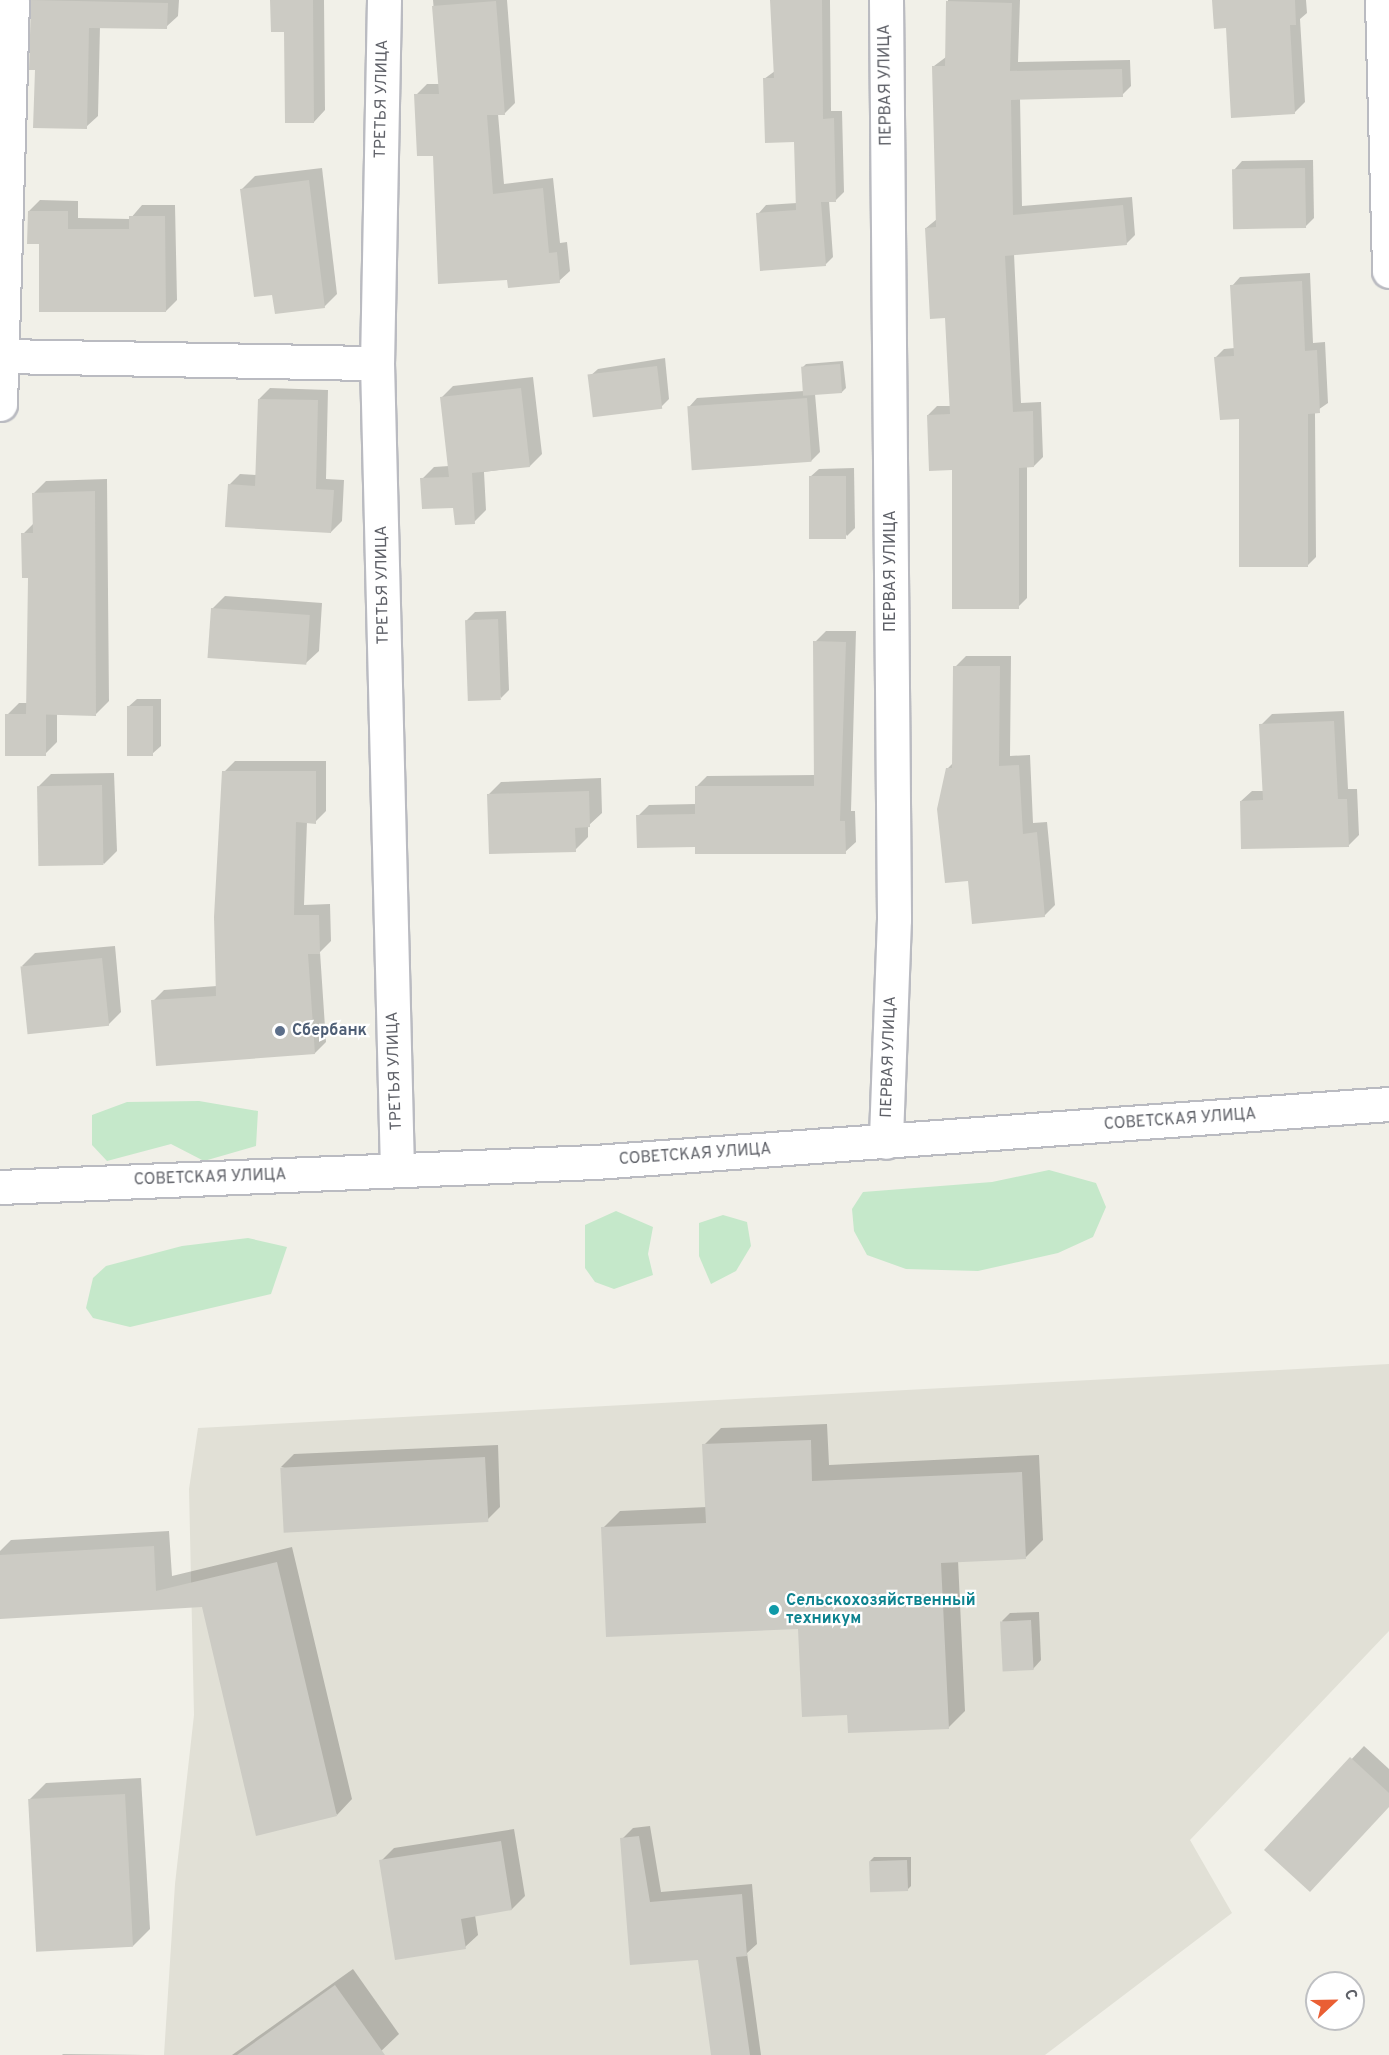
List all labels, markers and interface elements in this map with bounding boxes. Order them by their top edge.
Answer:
street label: ПЕРВАЯ УЛИЦА [875,24,897,146]
street label: ТРЕТЬЯ УЛИЦА [371,39,393,159]
street label: ПЕРВАЯ УЛИЦА [881,510,901,632]
street label: ТРЕТЬЯ УЛИЦА [372,525,394,645]
street label: ПЕРВАЯ УЛИЦА [877,996,901,1118]
street label: ТРЕТЬЯ УЛИЦА [383,1011,407,1131]
place label: Сбербанк [292,1021,367,1041]
marker: Сбербанк [273,1024,287,1038]
street label: СОВЕТСКАЯ УЛИЦА [1103,1105,1257,1135]
street label: СОВЕТСКАЯ УЛИЦА [618,1140,772,1170]
street label: СОВЕТСКАЯ УЛИЦА [133,1166,287,1190]
place label: Сельскохозяйственный техникум [786,1591,976,1629]
marker: Сельскохозяйственный техникум [767,1603,781,1617]
north arrow [1305,1971,1365,2031]
text: С [1339,1987,1361,2003]

